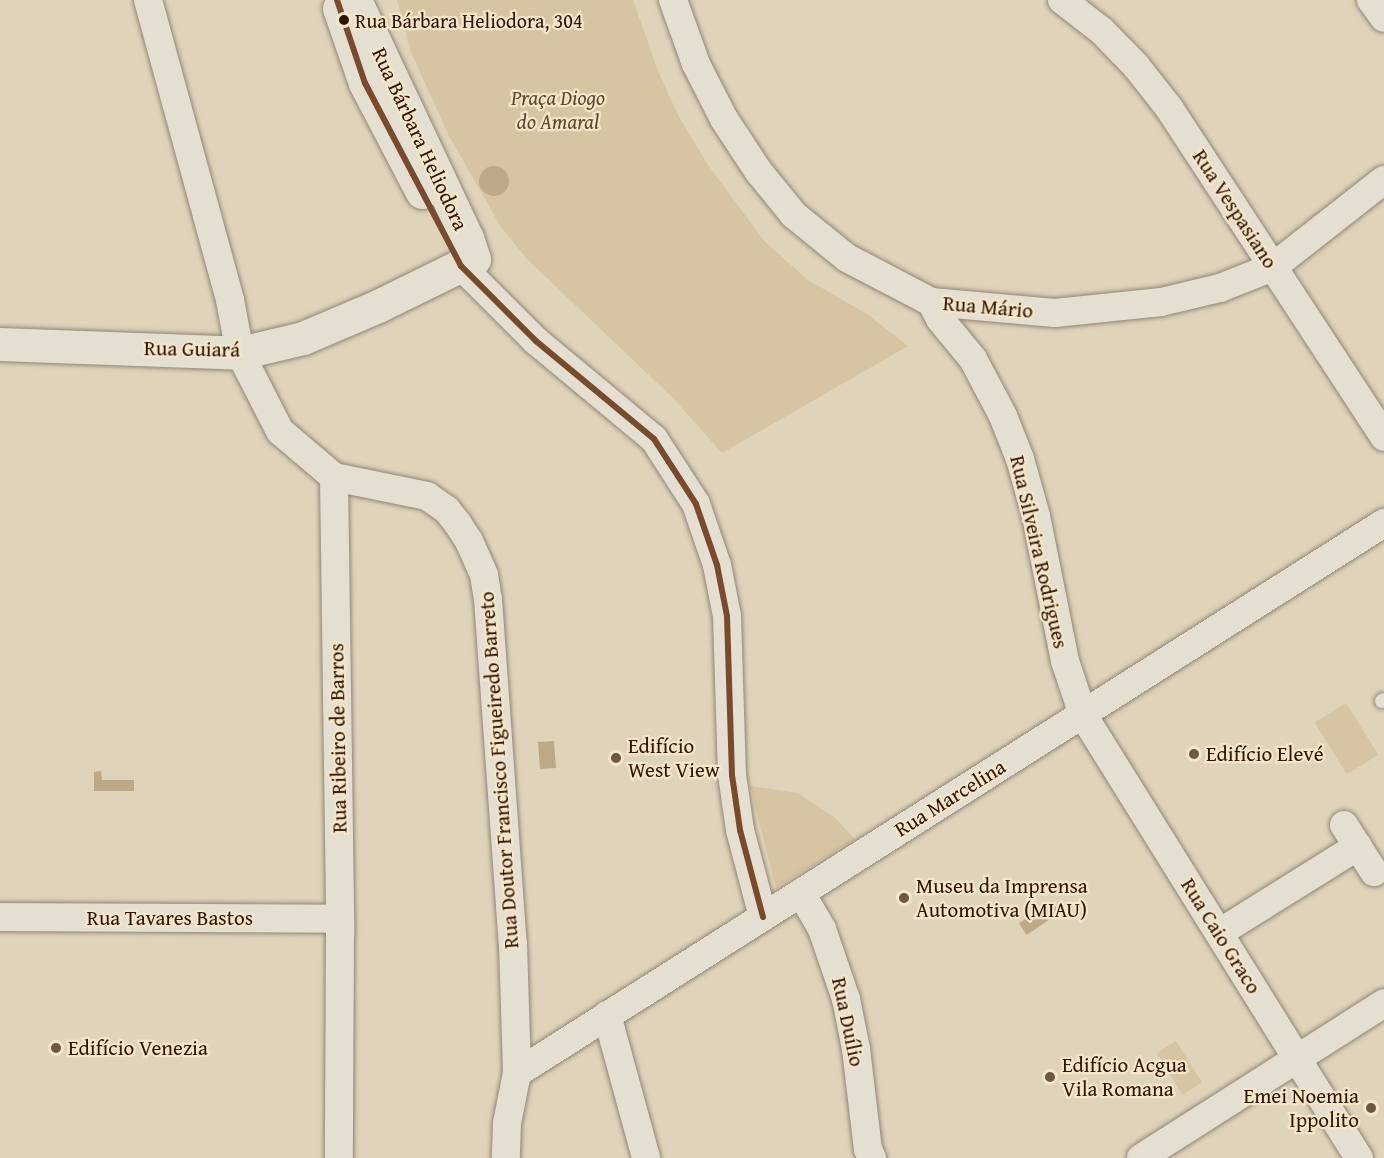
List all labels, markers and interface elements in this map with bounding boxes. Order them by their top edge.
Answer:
place label: Rua Bárbara Heliodora, 304 [355,8,583,32]
marker: Rua Bárbara Heliodora, 304 [338,14,350,26]
street label: Rua Bárbara Heliodora [367,44,473,234]
park label: Praça Diogo do Amaral [511,85,605,135]
street label: Rua Vespasiano [1187,145,1283,273]
street label: Rua Mário [942,291,1034,323]
street label: Rua Guiará [144,336,240,362]
street label: Rua Silveira Rodrigues [1005,453,1073,651]
street label: Rua Doutor Francisco Figueiredo Barreto [474,591,524,949]
street label: Rua Ribeiro de Barros [324,643,352,833]
place label: Edifício West View [628,733,720,783]
place label: Edifício Elevé [1206,741,1324,767]
marker: Edifício Elevé [1187,747,1201,761]
marker: Edifício West View [609,751,623,765]
street label: Rua Marcelina [890,754,1010,842]
place label: Museu da Imprensa Automotiva (MIAU) [916,873,1088,923]
street label: Rua Caio Graco [1176,874,1266,998]
marker: Museu da Imprensa Automotiva (MIAU) [897,891,911,905]
street label: Rua Tavares Bastos [87,905,253,931]
street label: Rua Duílio [826,975,870,1069]
place label: Edifício Venezia [68,1035,208,1061]
marker: Edifício Venezia [49,1041,63,1055]
place label: Edifício Acgua Vila Romana [1062,1052,1187,1102]
marker: Edifício Acgua Vila Romana [1043,1070,1057,1084]
place label: Emei Noemia Ippolito [1244,1083,1359,1133]
marker: Emei Noemia Ippolito [1364,1101,1378,1115]

